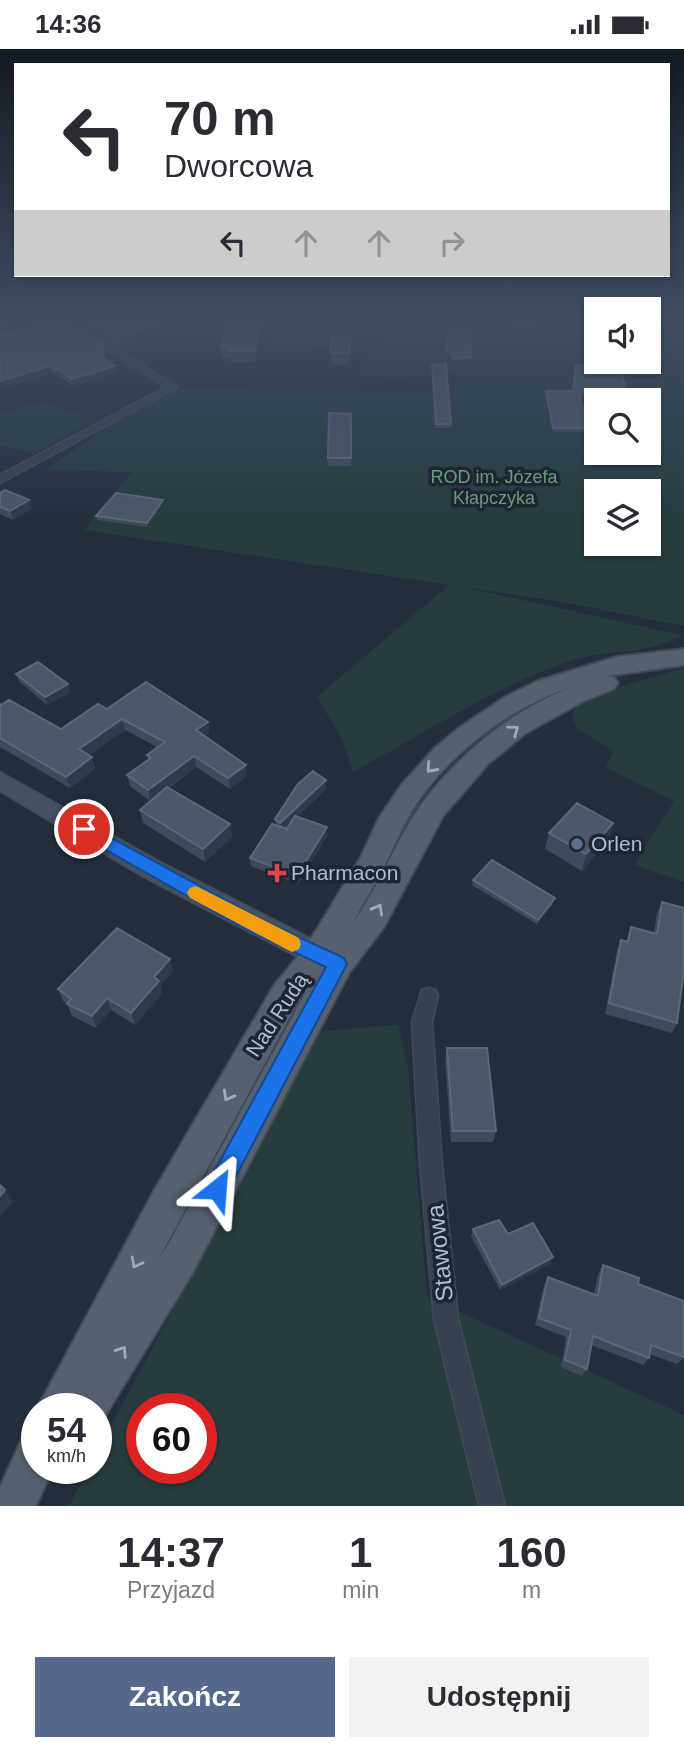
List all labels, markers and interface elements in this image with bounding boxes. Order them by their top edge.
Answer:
text: 14:36 [35,9,102,39]
icon: left [49,91,140,182]
text: 70 m [164,91,276,145]
text: Dworcowa [164,148,313,184]
icon: left [214,224,252,262]
icon: ahead [287,224,325,262]
icon: ahead [360,224,398,262]
icon: right [433,224,471,262]
map controls [584,297,661,556]
button: sound [584,297,661,374]
button: search [584,388,661,465]
park label: ROD im. Józefa Kłapczyka [430,467,559,508]
button: layers [584,479,661,556]
one-way arrow [506,726,519,738]
one-way arrow [427,760,439,773]
pin [54,799,114,859]
icon: arrive [65,810,103,848]
place label: Orlen [591,832,642,855]
marker: Orlen [569,836,585,852]
place label: Pharmacon [291,861,398,884]
marker: Pharmacon [269,865,285,881]
one-way arrow [369,903,383,916]
street label: Nad Rudą [241,969,312,1061]
one-way arrow [223,1088,236,1101]
position arrow [180,1152,254,1226]
street label: Stawowa [421,1203,458,1303]
one-way arrow [131,1256,144,1268]
one-way arrow [113,1346,126,1359]
speed limit sign: 60 [126,1393,217,1484]
text: 54 [47,1410,86,1449]
text: km/h [47,1446,86,1466]
text: 14:37 [117,1529,225,1576]
text: 1 [349,1529,372,1576]
text: 160 [497,1529,567,1576]
text: Przyjazd [127,1577,215,1603]
text: min [342,1577,379,1603]
text: m [522,1577,541,1603]
button: Zakończ [35,1657,335,1737]
button: Udostępnij [349,1657,649,1737]

